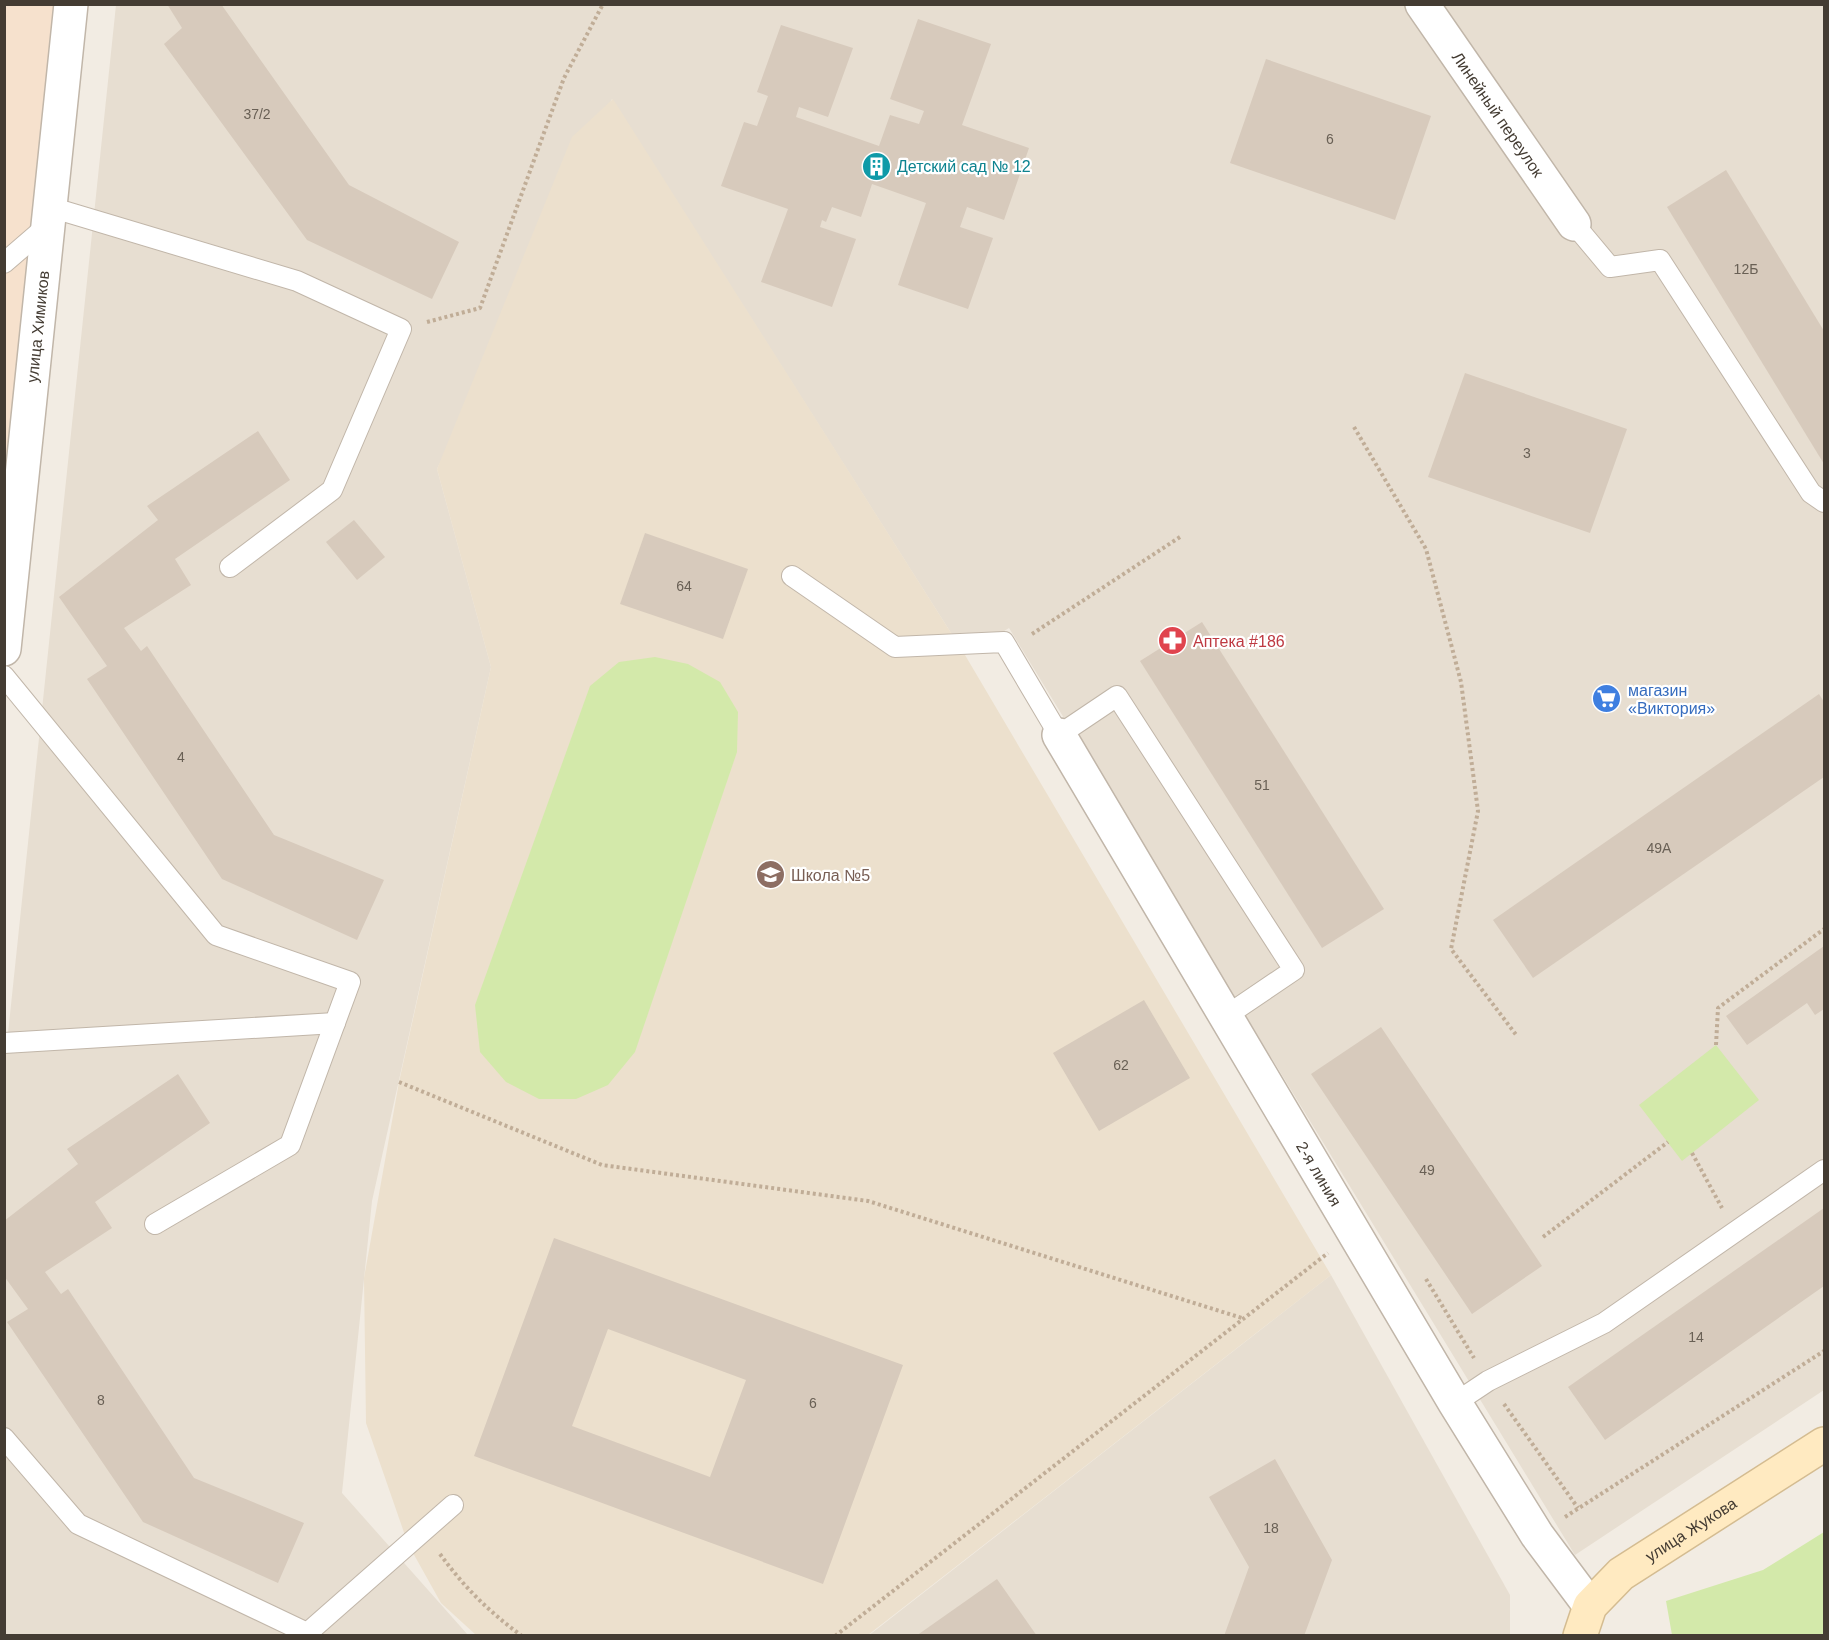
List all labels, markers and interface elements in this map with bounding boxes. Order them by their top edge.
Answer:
street label: Линейный переулок [1449,49,1547,181]
house number: 37/2 [243,106,271,122]
house number: 6 [1326,131,1334,147]
building icon: Детский сад № 12 [860,150,892,182]
place label: Детский сад № 12 [897,158,1031,175]
house number: 12Б [1734,261,1758,277]
street label: улица Химиков [24,270,52,384]
house number: 3 [1523,445,1531,461]
house number: 64 [676,578,692,594]
pharmacy icon: Аптека #186 [1156,625,1188,657]
place label: Аптека #186 [1193,633,1285,650]
place label: магазин «Виктория» [1628,682,1715,717]
supermarket icon: магазин «Виктория» [1591,683,1623,715]
house number: 4 [177,749,185,765]
house number: 51 [1254,777,1270,793]
house number: 49А [1647,840,1672,856]
school or university icon: Школа №5 [754,859,786,891]
place label: Школа №5 [791,867,870,884]
house number: 62 [1113,1057,1129,1073]
street label: 2-я линия [1293,1139,1344,1209]
house number: 49 [1419,1162,1435,1178]
house number: 14 [1688,1329,1704,1345]
house number: 8 [97,1392,105,1408]
house number: 6 [809,1395,817,1411]
street label: улица Жукова [1642,1494,1740,1565]
house number: 18 [1263,1520,1279,1536]

